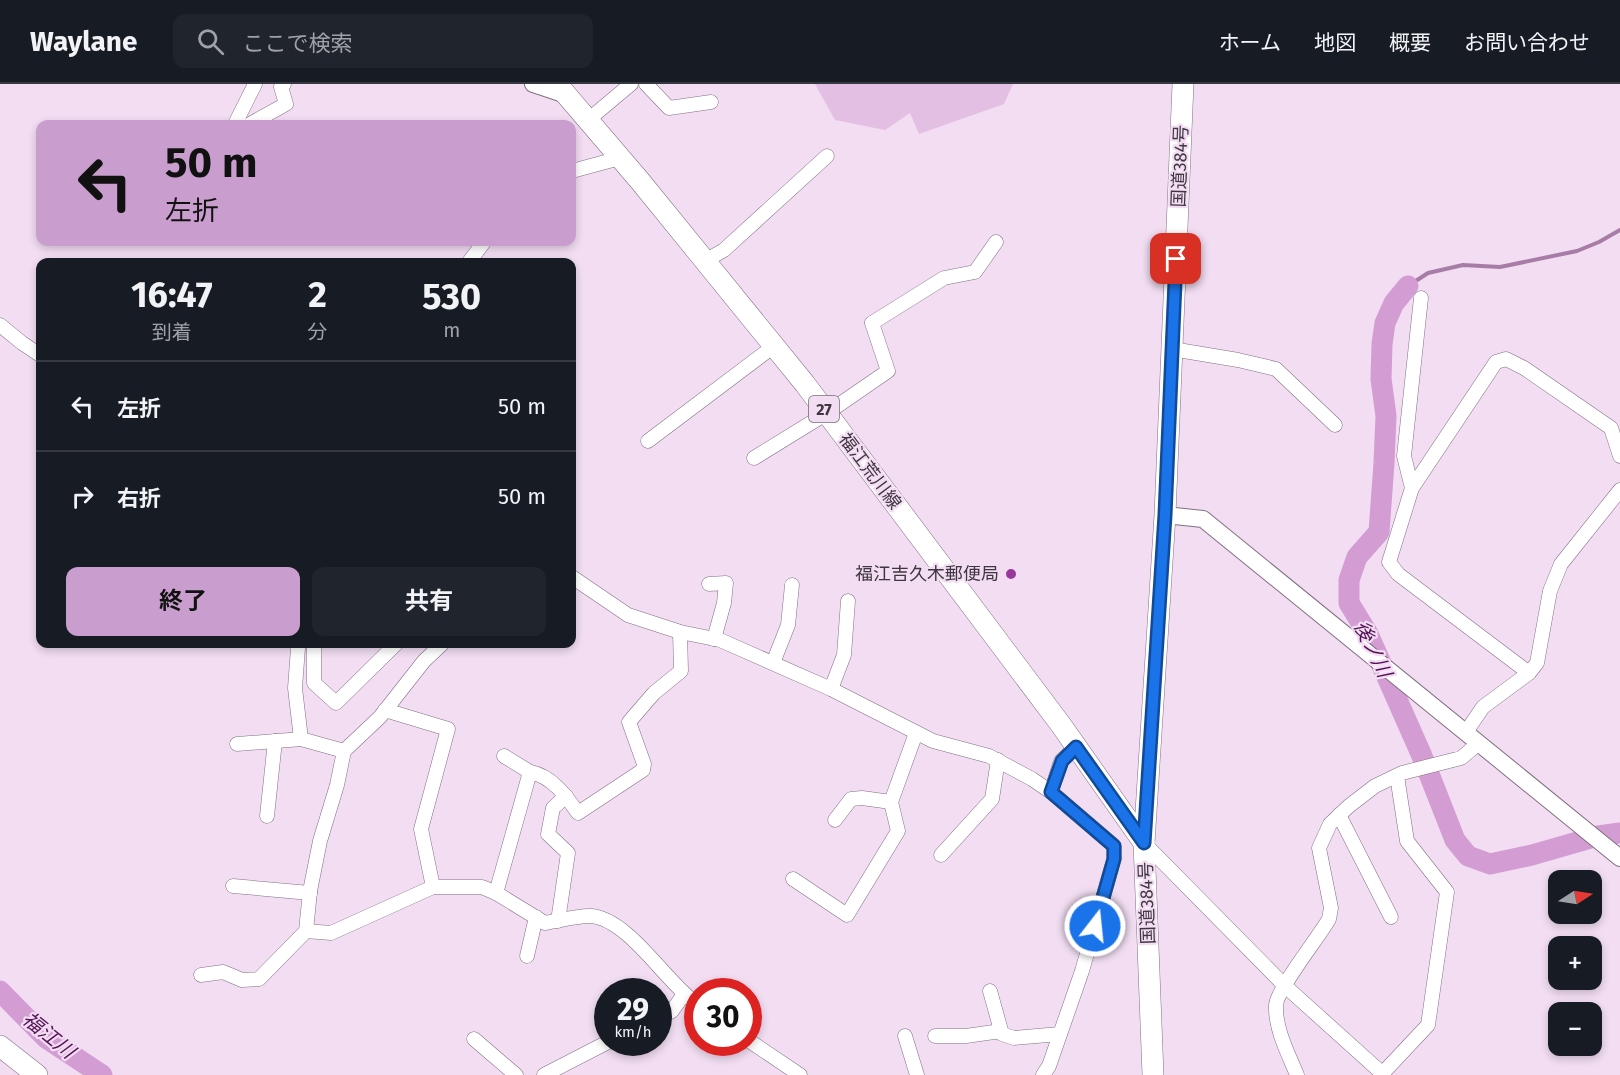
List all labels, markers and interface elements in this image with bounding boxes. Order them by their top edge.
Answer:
search box [173,14,593,68]
text: Waylane [30,25,137,58]
icon: search [194,25,227,58]
text: ここで検索 [242,30,352,57]
text: ホーム [1219,30,1281,56]
text: 地図 [1314,30,1356,56]
text: 概要 [1389,30,1431,56]
text: お問い合わせ [1464,30,1590,56]
street label: 国道384号 [1168,124,1192,208]
text: 50 m [165,138,258,188]
icon: left [66,144,144,222]
text: 左折 [165,195,219,227]
pin [1150,233,1201,284]
icon: arrive [1159,242,1192,275]
text: 16:47 [131,273,213,317]
text: 2 [308,273,327,317]
text: 530 [422,275,481,319]
text: m [443,318,460,342]
text: 到着 [152,320,192,344]
text: 分 [307,320,327,344]
icon: left [66,390,99,423]
text: 50 m [498,393,546,420]
text: 左折 [117,395,161,422]
road number: 27 [809,396,839,422]
street label: 福江荒川線 [834,428,906,514]
icon: right [66,480,99,513]
text: 50 m [498,483,546,510]
text: 右折 [117,485,161,512]
place label: 福江吉久木郵便局 [855,563,999,585]
button: 終了 [66,567,300,636]
button: 共有 [312,567,546,636]
marker: 福江吉久木郵便局 [1004,567,1018,581]
water label: 後ノ川 [1349,617,1398,683]
street label: 国道384号 [1135,861,1159,945]
north arrow [1548,870,1602,924]
map controls [1548,870,1602,1056]
position arrow [1063,894,1127,958]
button: + [1548,936,1602,990]
speed limit sign: 30 [684,978,762,1056]
text: 29 [617,992,649,1028]
button: − [1548,1002,1602,1056]
water label: 福江川 [18,1007,81,1064]
text: km/h [614,1023,652,1041]

